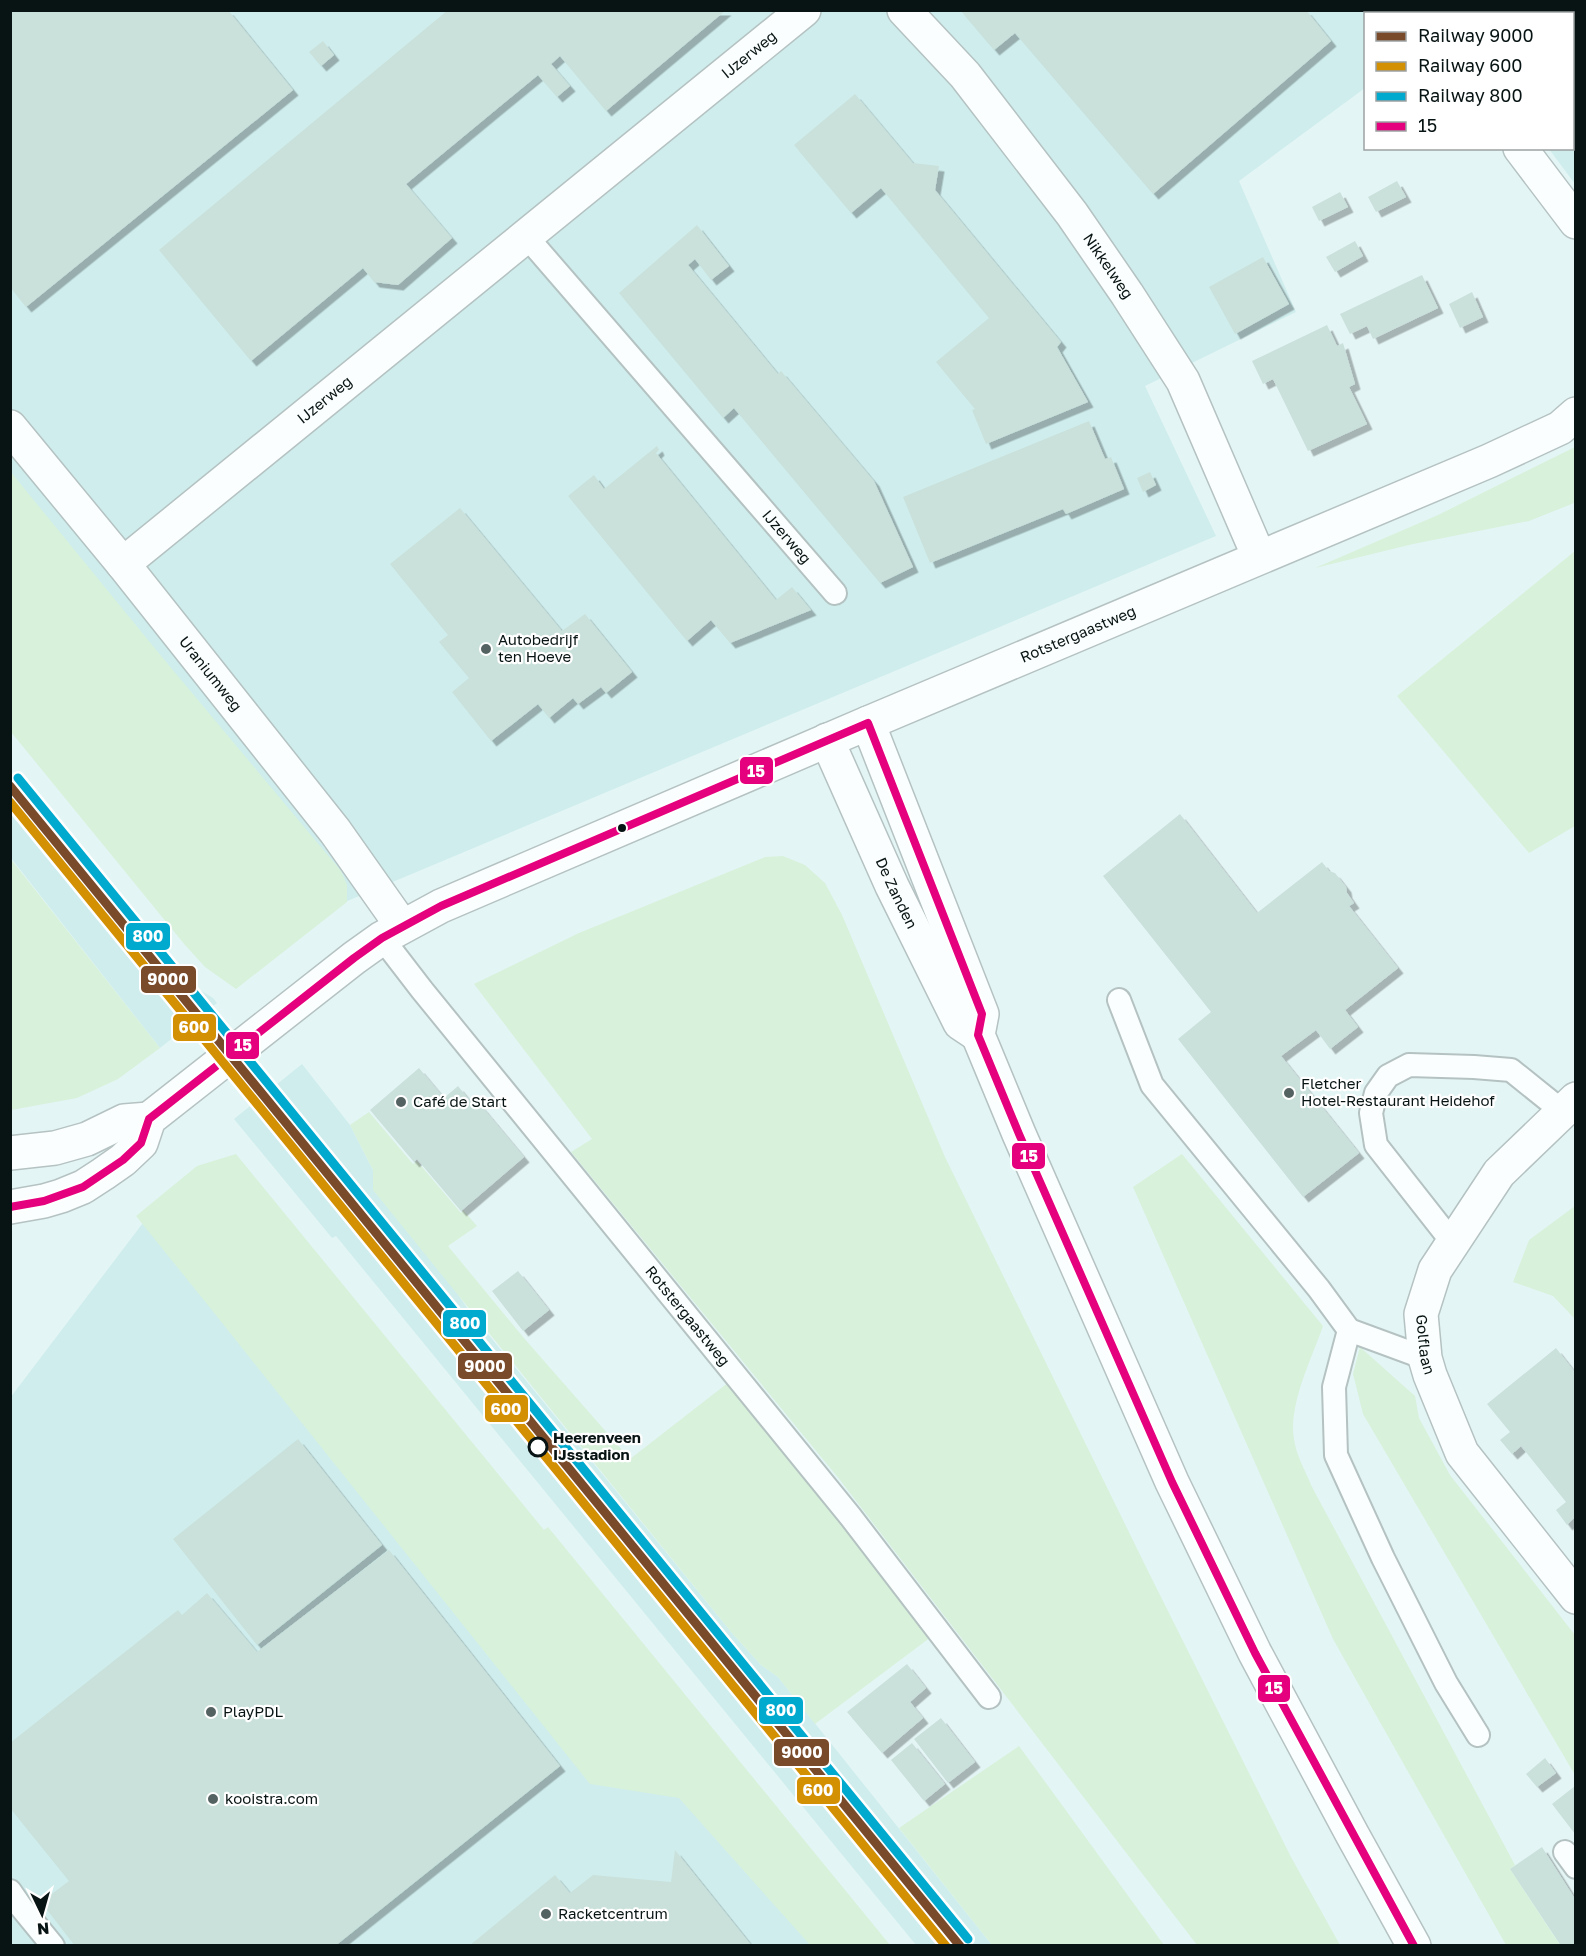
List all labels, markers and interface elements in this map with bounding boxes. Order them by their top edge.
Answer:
legend [1364,12,1574,150]
text: Railway 9000 [1418,24,1534,46]
street label: IJzerweg [717,26,779,82]
text: Railway 600 [1418,54,1522,76]
text: Railway 800 [1418,84,1523,106]
text: 15 [1418,114,1437,136]
street label: Nikkelweg [1080,230,1138,302]
street label: IJzerweg [293,371,355,427]
street label: IJzerweg [759,506,815,567]
street label: Rotstergaastweg [1017,601,1138,666]
place label: Autobedrijf ten Hoeve [498,630,579,665]
street label: Uraniumweg [176,632,246,714]
marker: Autobedrijf ten Hoeve [479,642,493,656]
line badge: 15 [739,756,774,785]
text: 15 [747,761,765,781]
unlabelled marker [616,822,628,834]
street label: De Zanden [872,854,922,931]
line badge: 800 [125,922,171,951]
text: 800 [132,926,164,946]
line badge: 9000 [140,965,197,994]
text: 9000 [147,969,189,989]
line badge: 600 [172,1013,217,1042]
text: 600 [179,1017,209,1037]
line badge: 15 [225,1031,260,1060]
text: 15 [234,1035,252,1055]
place label: Fletcher Hotel-Restaurant Heidehof [1301,1074,1495,1109]
marker: Fletcher Hotel-Restaurant Heidehof [1282,1086,1296,1100]
place label: Café de Start [413,1092,507,1110]
marker: Café de Start [394,1095,408,1109]
line badge: 15 [1011,1142,1046,1170]
text: 15 [1020,1146,1038,1166]
street label: Rotstergaastweg [642,1262,734,1369]
line badge: 800 [442,1309,487,1338]
text: 800 [449,1313,481,1333]
street label: Golflaan [1413,1314,1439,1377]
line badge: 9000 [457,1352,513,1380]
text: 9000 [464,1356,506,1376]
line badge: 600 [484,1394,529,1423]
text: 600 [491,1399,521,1419]
place label: Heerenveen IJsstadion [553,1428,641,1463]
marker: Heerenveen IJsstadion [528,1437,548,1457]
line badge: 15 [1257,1674,1291,1703]
text: 15 [1265,1678,1283,1698]
line badge: 800 [758,1696,804,1725]
text: 800 [765,1700,797,1720]
place label: PlayPDL [223,1702,284,1720]
marker: PlayPDL [204,1705,218,1719]
line badge: 9000 [773,1738,830,1767]
text: 9000 [781,1742,823,1762]
line badge: 600 [796,1776,841,1805]
text: 600 [803,1780,833,1800]
place label: kooistra.com [225,1789,318,1807]
marker: kooistra.com [206,1792,220,1806]
north arrow [12,1884,72,1944]
place label: Racketcentrum [558,1904,668,1922]
marker: Racketcentrum [539,1907,553,1921]
text: N [36,1918,50,1939]

